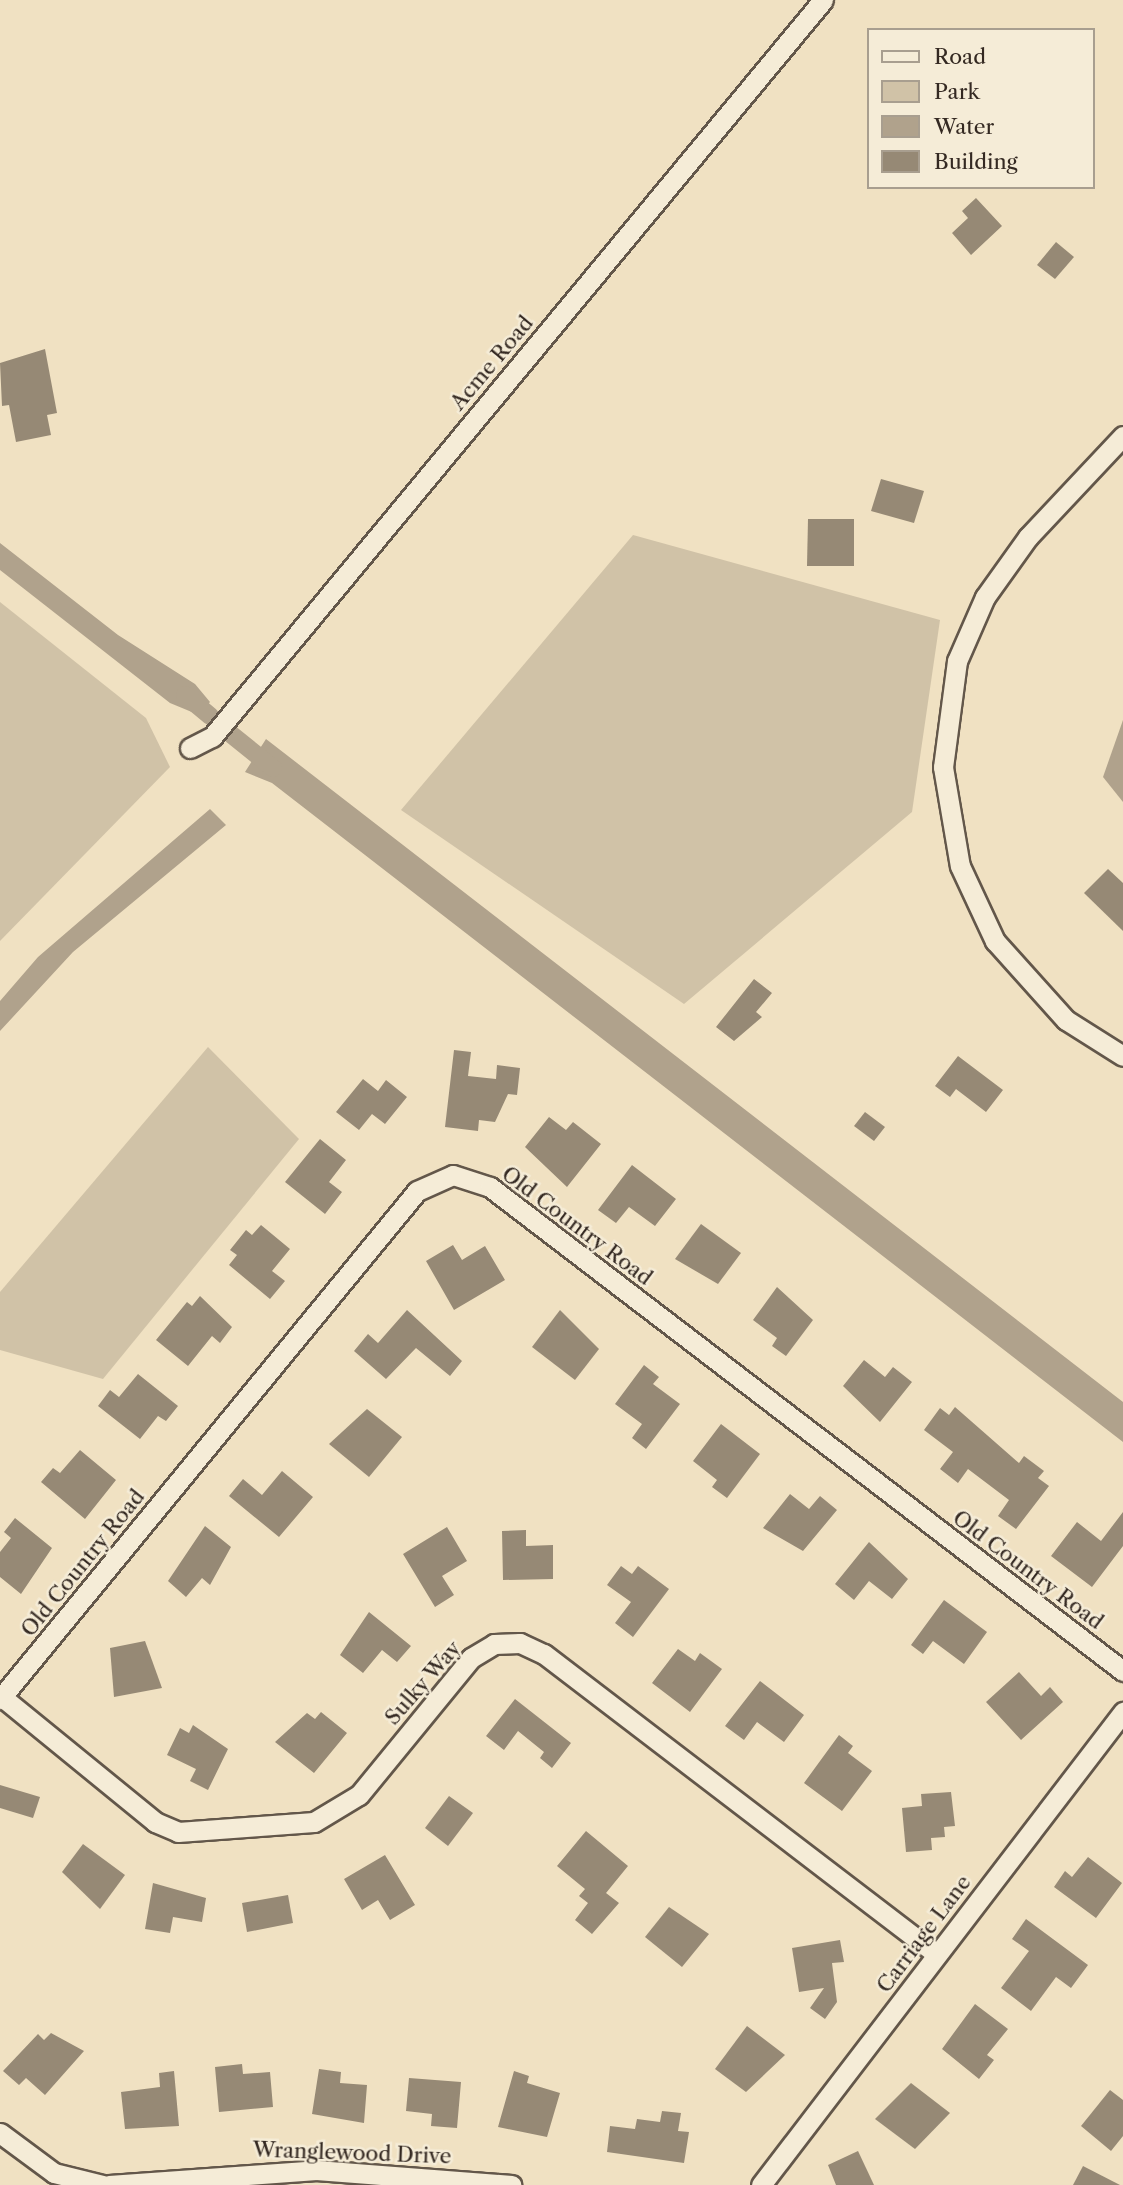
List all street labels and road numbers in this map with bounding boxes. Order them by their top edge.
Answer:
street label: Acme Road [445,311,539,415]
street label: Old Country Road [497,1161,657,1291]
street label: Old Country Road [16,1484,150,1642]
street label: Old Country Road [948,1505,1108,1635]
street label: Sulky Way [379,1635,467,1731]
street label: Carriage Lane [872,1870,976,1998]
street label: Wranglewood Drive [252,2137,452,2169]

